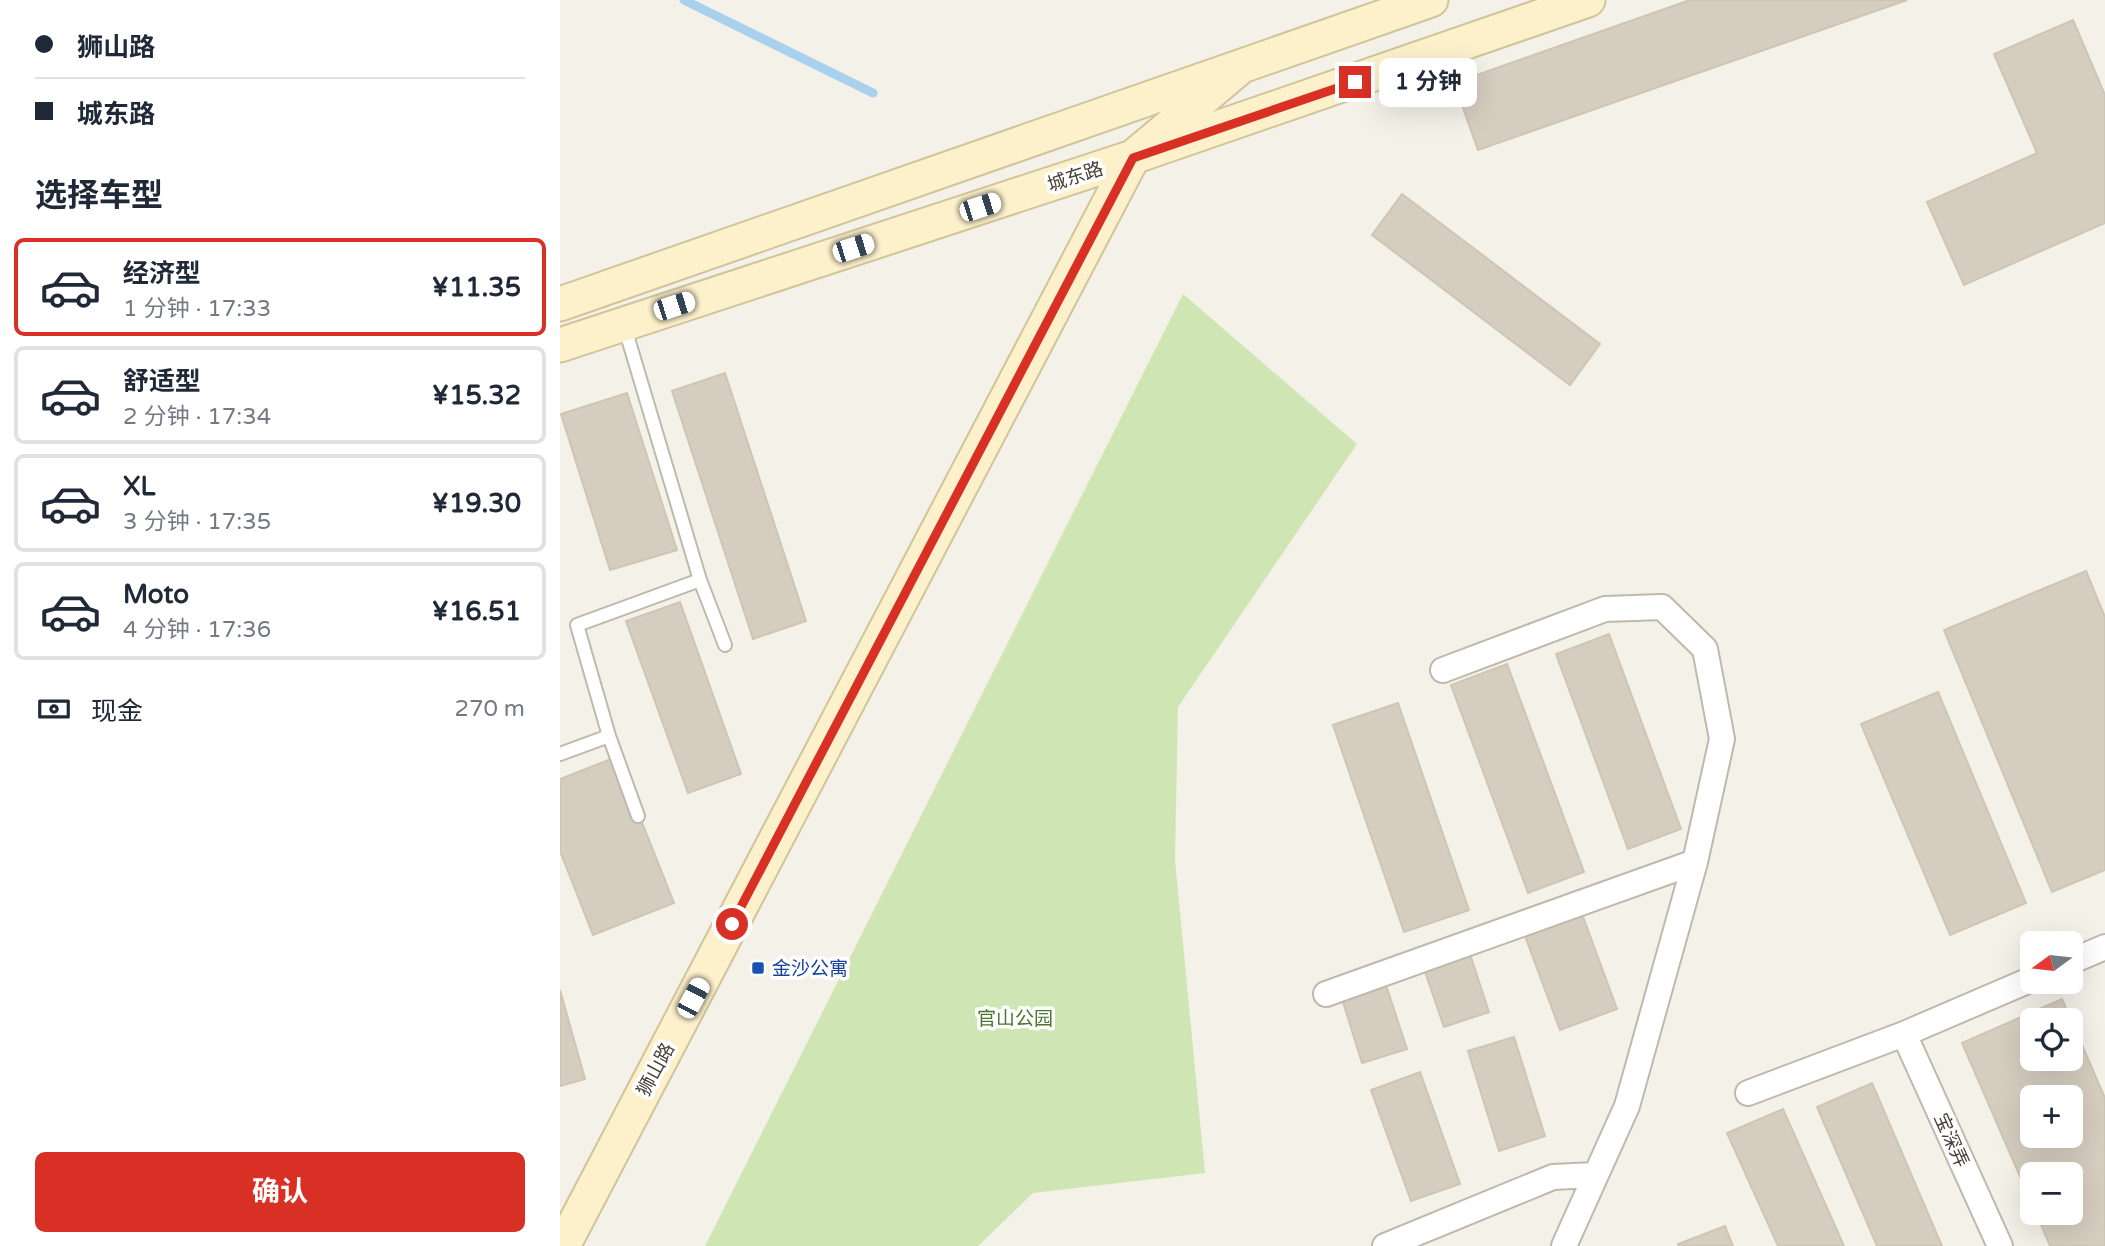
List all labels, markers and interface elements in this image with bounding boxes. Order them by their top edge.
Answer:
text: 狮山路 [77,32,155,63]
callout: 1 分钟 [1380,57,1477,106]
route end [1339,66,1371,98]
text: 1 分钟 [1395,68,1461,96]
text: 城东路 [77,99,155,130]
street label: 城东路 [1045,158,1106,196]
text: 选择车型 [35,177,163,215]
car [957,191,1004,223]
car [830,232,877,264]
icon: car [39,256,102,319]
text: 经济型 [123,258,201,289]
text: ¥11.35 [432,272,521,303]
car [651,290,698,322]
text: 1 分钟 · 17:33 [123,295,271,323]
icon: car [39,364,102,427]
text: 舒适型 [123,366,201,397]
text: ¥15.32 [432,380,521,411]
text: 2 分钟 · 17:34 [123,403,271,431]
text: XL [123,471,155,502]
icon: car [39,472,102,535]
text: ¥19.30 [432,488,521,519]
text: 3 分钟 · 17:35 [123,508,271,536]
text: Moto [123,579,189,610]
icon: car [39,580,102,643]
text: ¥16.51 [432,596,521,627]
text: 4 分钟 · 17:36 [123,616,271,644]
icon: cash [35,690,73,728]
text: 270 m [455,695,525,723]
text: 现金 [91,696,143,727]
route start [716,908,748,940]
north arrow [2020,931,2082,994]
map controls [2020,931,2083,1225]
place label: 金沙公寓 [772,958,848,980]
marker: 金沙公寓 [750,960,766,976]
car [674,975,713,1021]
park label: 官山公园 [977,1008,1053,1030]
button: locate [2020,1008,2083,1071]
street label: 狮山路 [633,1039,679,1100]
button: + [2020,1085,2083,1148]
street label: 宝深弄 [1929,1110,1973,1171]
button: 确认 [35,1152,525,1232]
button: − [2020,1162,2083,1225]

